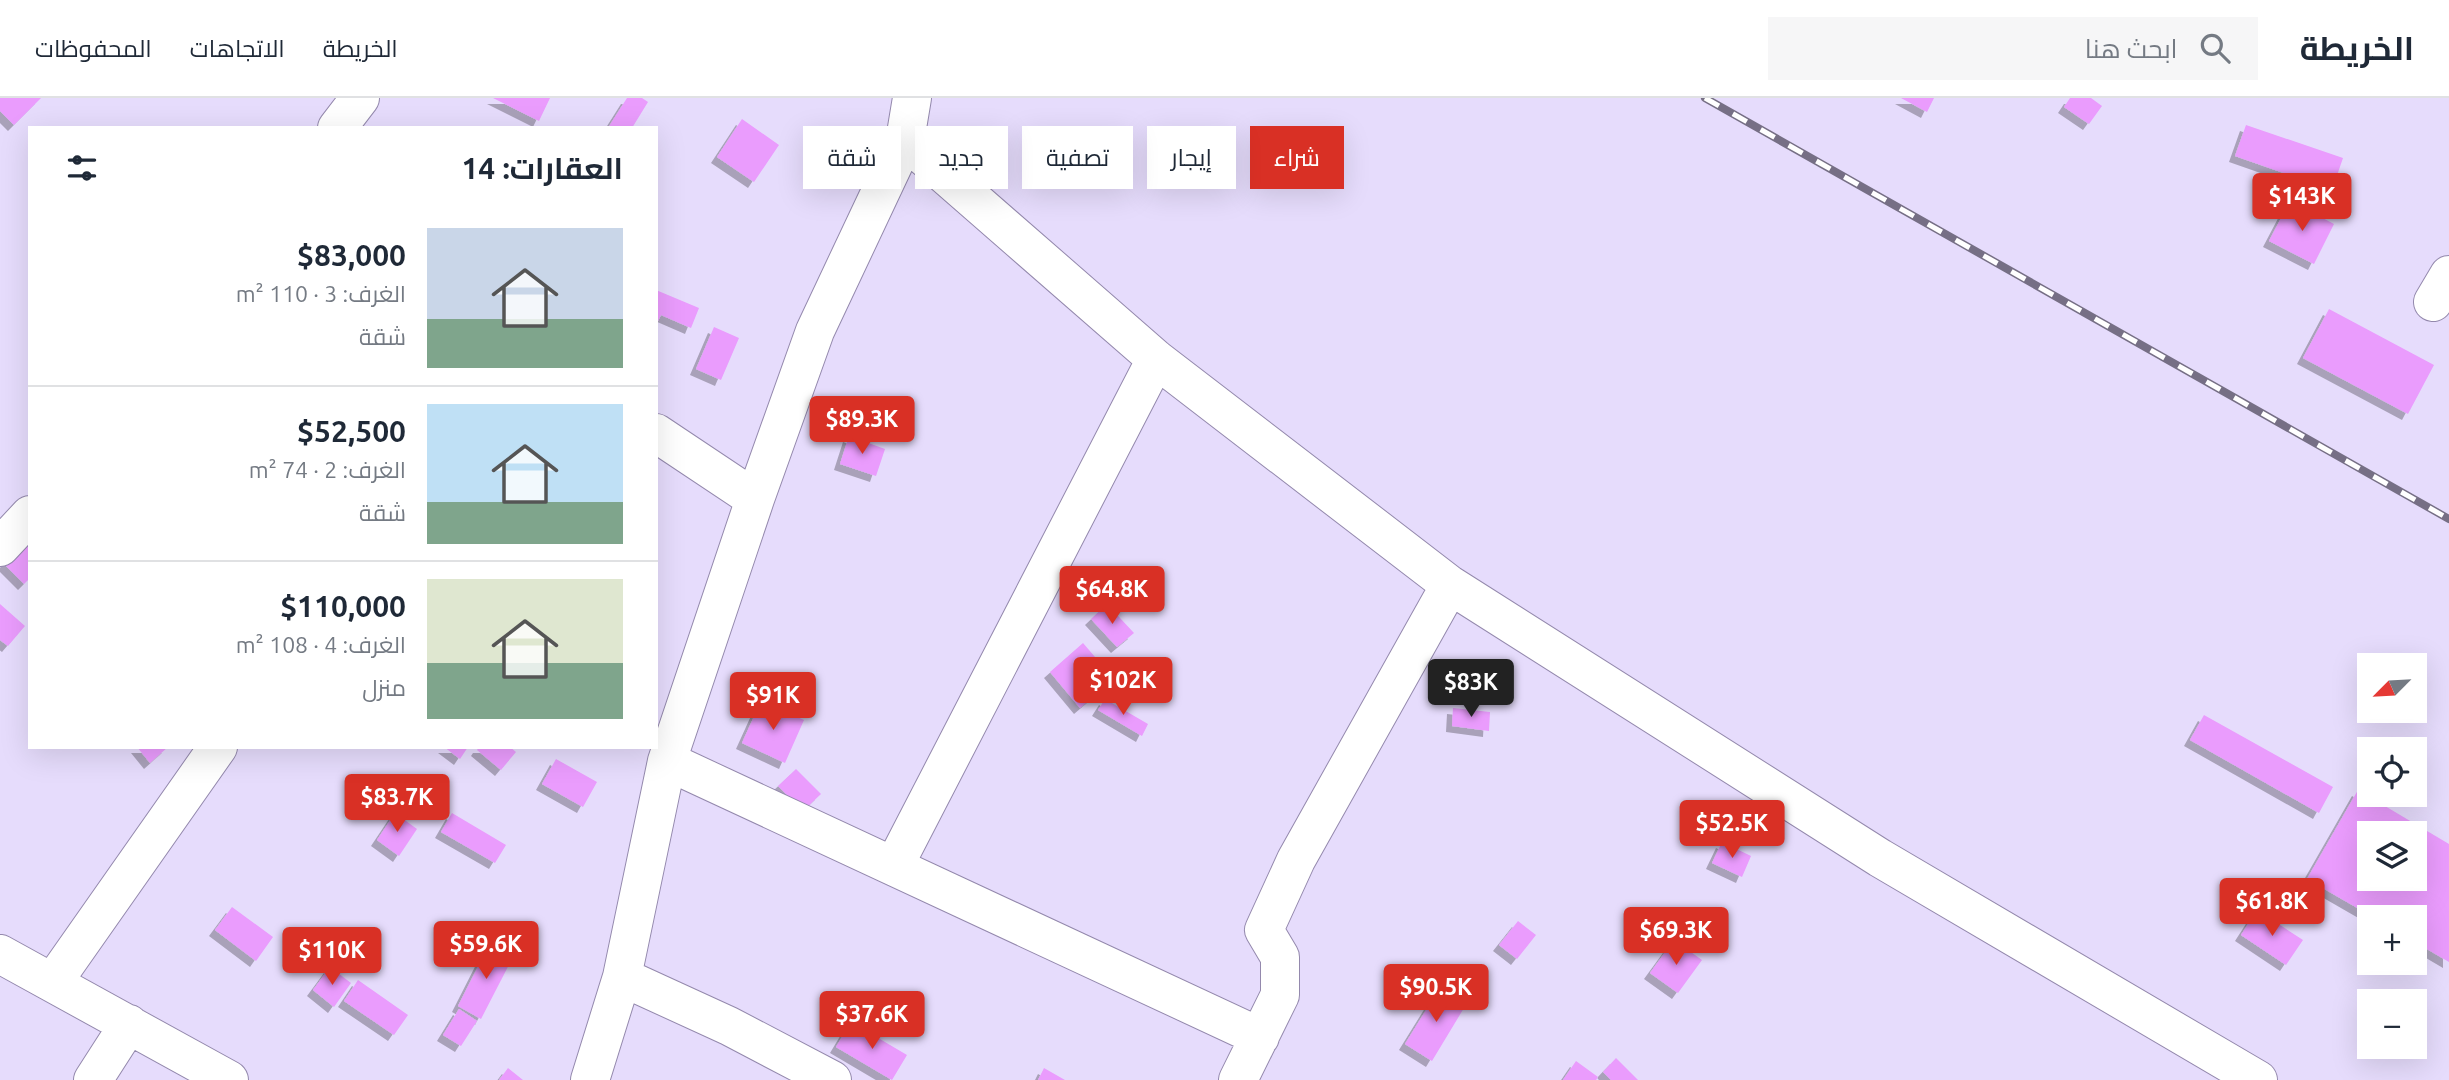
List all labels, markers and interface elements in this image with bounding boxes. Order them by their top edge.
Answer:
search box [1768,17,2258,80]
icon: search [2196,29,2234,67]
text: الخريطة [2300,29,2414,66]
text: ابحث هنا [2085,34,2178,63]
text: المحفوظات [35,35,152,62]
text: الاتجاهات [190,35,285,62]
text: الخريطة [323,35,398,62]
chip: شقة [803,126,901,189]
chip: جديد [915,126,1008,189]
chip: تصفية [1022,126,1133,189]
chip: إيجار [1147,126,1236,189]
chip: شراء [1250,126,1344,189]
icon: filters [63,149,101,187]
text: العقارات: 14 [461,151,623,185]
pin: $143K [2253,174,2351,233]
text: $143K [2268,183,2336,208]
text: $83,000 [297,238,406,272]
icon: home [483,256,567,340]
text: الغرف: 3 · 110 m² [236,281,406,306]
text: شقة [359,324,406,349]
pin: $89.3K [805,396,919,456]
text: $89.3K [826,406,898,431]
text: $52,500 [297,414,406,448]
icon: home [483,432,567,516]
text: الغرف: 2 · 74 m² [249,457,406,482]
text: شقة [359,500,406,525]
pin: $64.8K [1055,566,1169,626]
text: $64.8K [1076,576,1148,601]
text: $110,000 [280,589,406,623]
icon: home [483,607,567,691]
text: الغرف: 4 · 108 m² [236,632,406,657]
north arrow [2357,653,2427,723]
map controls [2357,653,2427,1059]
pin: $102K [1074,658,1172,717]
pin: $83K [1430,660,1512,719]
text: $102K [1089,667,1157,692]
text: $83K [1444,669,1498,694]
pin: $91K [732,672,814,732]
text: منزل [362,675,406,700]
text: $91K [746,682,800,707]
button: locate [2357,737,2427,807]
pin: $83.7K [340,774,454,834]
text: $83.7K [361,784,433,809]
pin: $52.5K [1675,800,1789,860]
text: $52.5K [1696,810,1768,835]
button: layers [2357,821,2427,891]
pin: $61.8K [2215,878,2329,938]
text: $61.8K [2236,888,2308,913]
button: + [2357,905,2427,975]
pin: $69.3K [1619,908,1733,967]
text: $69.3K [1640,917,1712,942]
pin: $59.6K [429,922,543,981]
pin: $110K [283,928,381,987]
text: $59.6K [450,931,522,956]
text: $110K [298,937,366,962]
pin: $90.5K [1379,964,1493,1024]
text: $90.5K [1400,974,1472,999]
button: − [2357,989,2427,1059]
pin: $37.6K [815,992,929,1051]
text: $37.6K [836,1001,908,1026]

